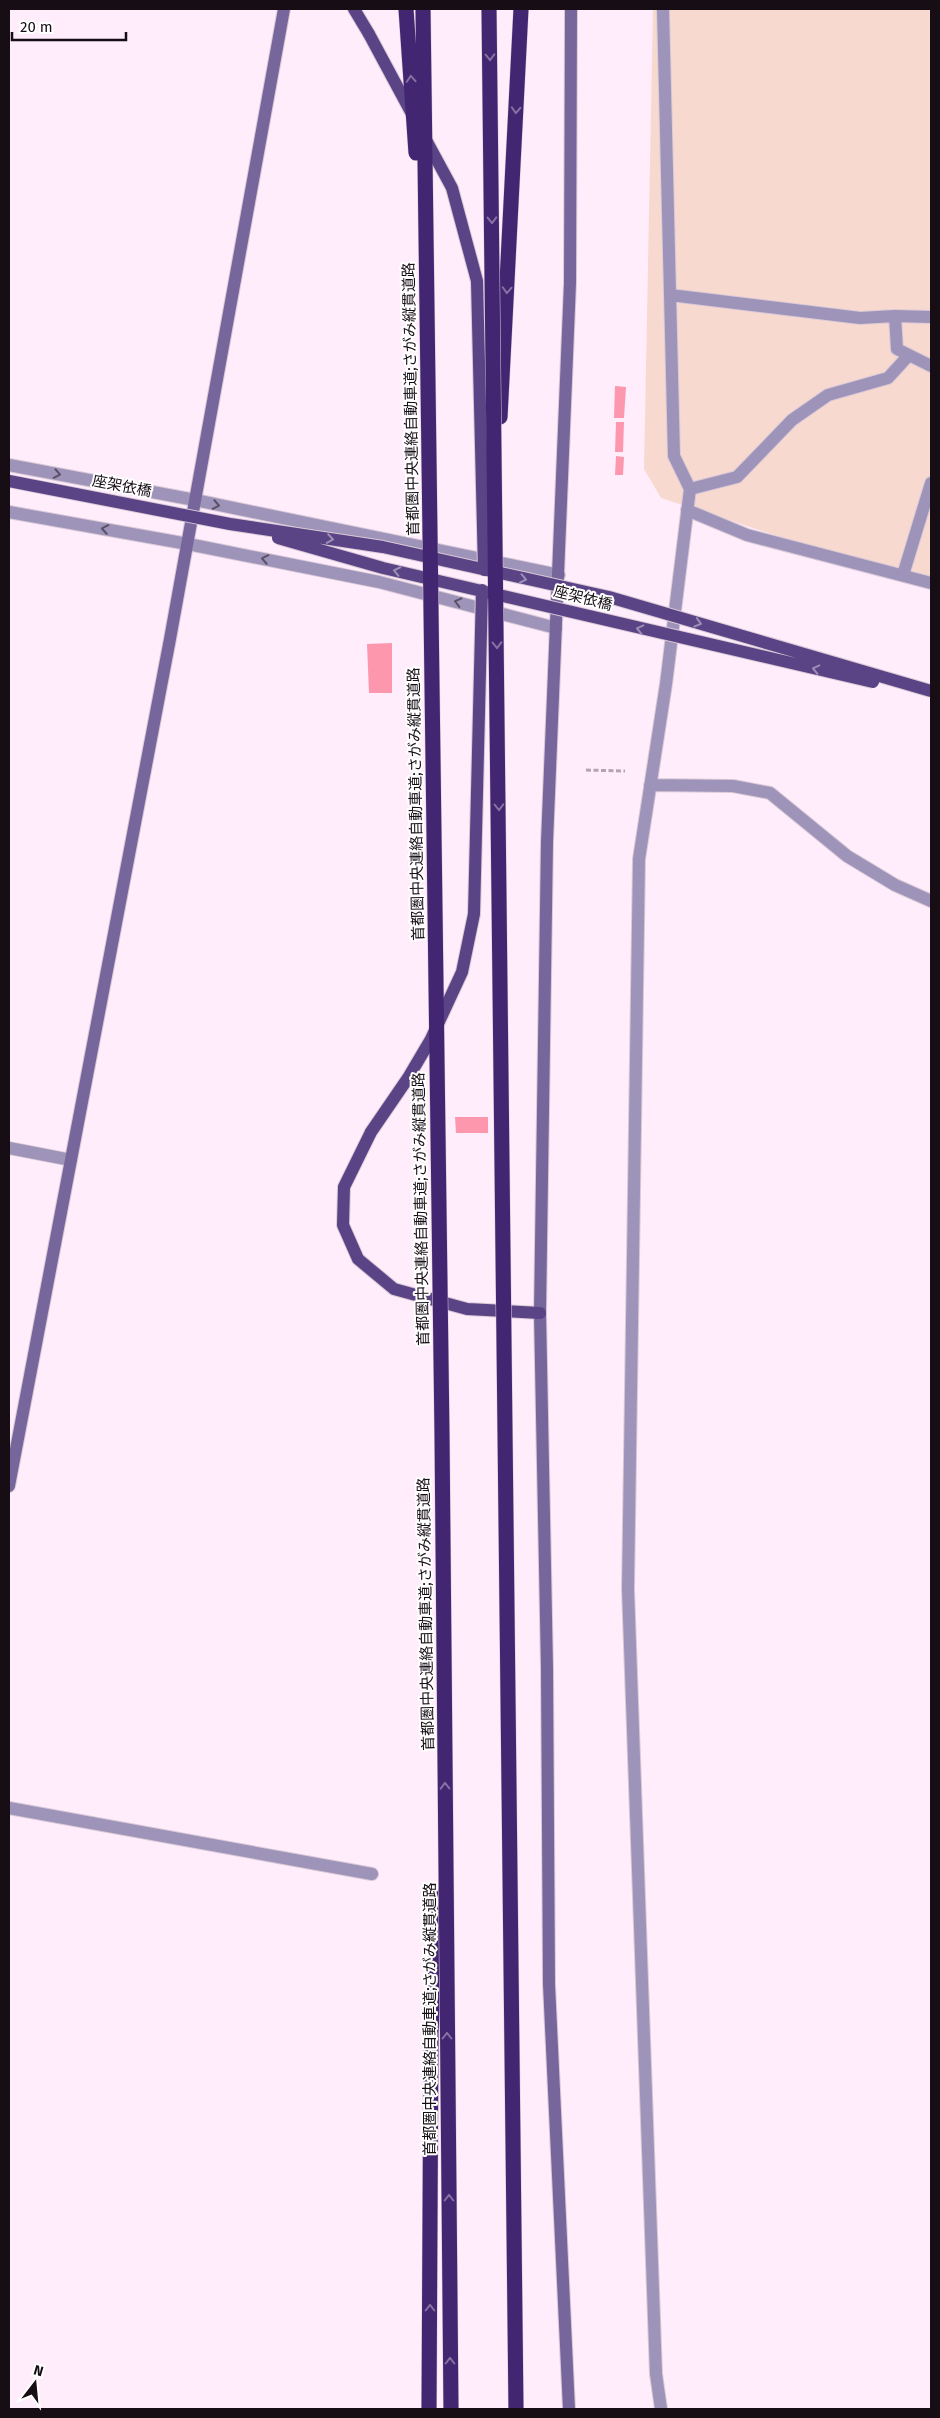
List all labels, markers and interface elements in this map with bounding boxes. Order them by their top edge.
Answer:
scale bar [12,10,126,42]
text: 20 m [20,18,53,36]
one-way arrow [485,54,495,62]
one-way arrow [405,74,416,82]
one-way arrow [511,106,521,114]
one-way arrow [487,216,497,224]
street label: 首都圏中央連絡自動車道;さがみ縦貫道路 [400,262,422,536]
one-way arrow [502,286,513,294]
one-way arrow [52,469,61,479]
street label: 座架依橋 [91,471,153,501]
one-way arrow [212,499,221,510]
one-way arrow [101,524,110,535]
one-way arrow [326,533,334,544]
one-way arrow [261,555,269,565]
one-way arrow [392,566,401,577]
one-way arrow [519,573,528,584]
street label: 座架依橋 [552,582,614,614]
one-way arrow [454,598,462,608]
one-way arrow [693,618,701,628]
one-way arrow [636,624,645,635]
one-way arrow [492,642,502,649]
one-way arrow [811,664,820,675]
street label: 首都圏中央連絡自動車道;さがみ縦貫道路 [405,667,427,941]
one-way arrow [494,804,504,812]
street label: 首都圏中央連絡自動車道;さがみ縦貫道路 [410,1072,432,1346]
street label: 首都圏中央連絡自動車道;さがみ縦貫道路 [415,1477,437,1751]
one-way arrow [440,1781,450,1789]
street label: 首都圏中央連絡自動車道;さがみ縦貫道路 [421,1882,439,2156]
one-way arrow [442,2031,452,2039]
one-way arrow [444,2194,454,2202]
one-way arrow [425,2304,435,2312]
one-way arrow [445,2356,455,2364]
north arrow [10,2358,60,2408]
text: N [32,2362,45,2380]

